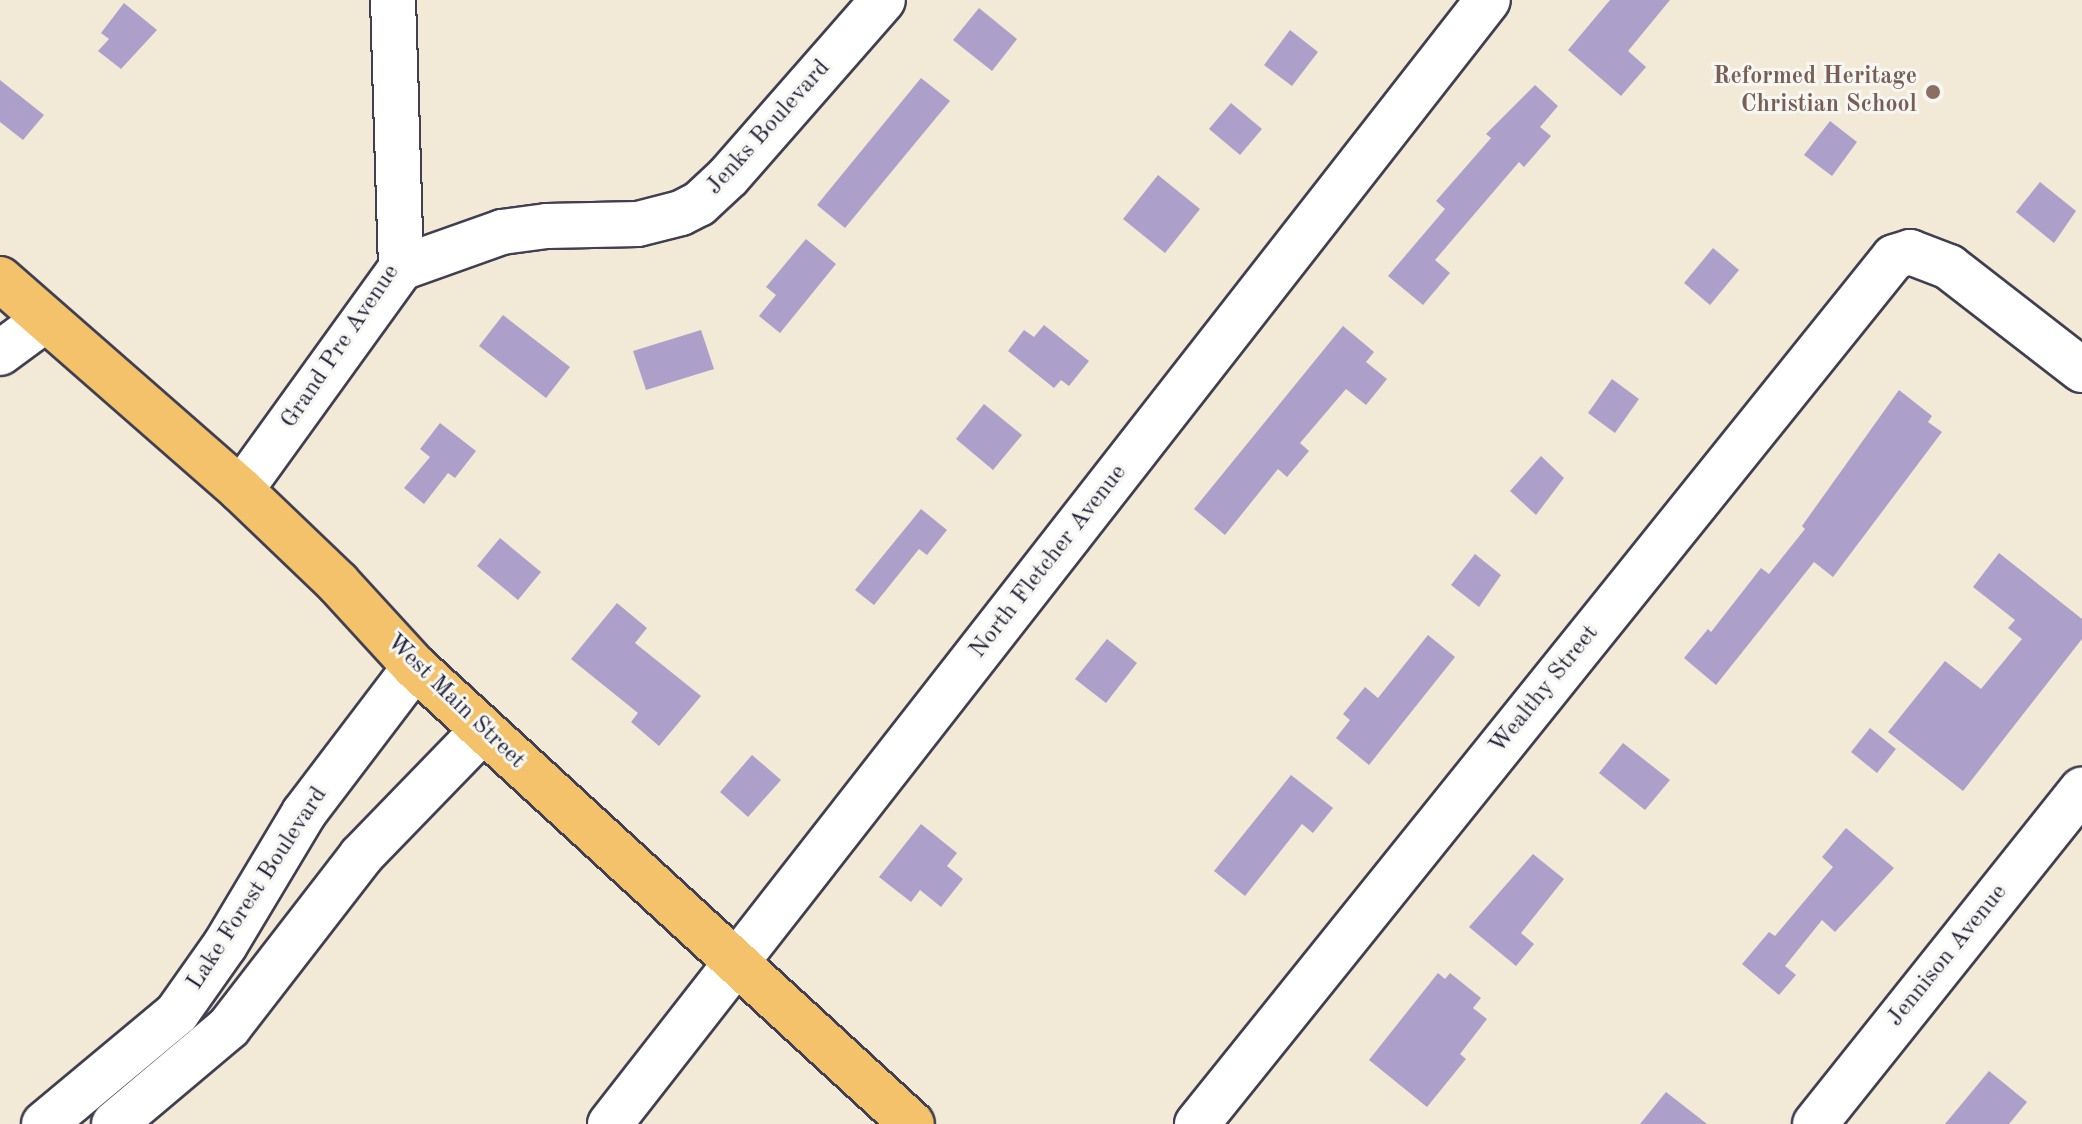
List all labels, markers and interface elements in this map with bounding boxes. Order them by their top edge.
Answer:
street label: Jenks Boulevard [701,55,837,201]
place label: Reformed Heritage Christian School [1713,64,1917,120]
marker: Reformed Heritage Christian School [1924,83,1942,101]
street label: Grand Pre Avenue [276,260,406,434]
street label: North Fletcher Avenue [964,459,1134,665]
street label: Wealthy Street [1484,620,1606,760]
street label: West Main Street [380,629,530,775]
street label: Lake Forest Boulevard [182,782,334,996]
street label: Jennison Avenue [1882,879,2014,1033]

